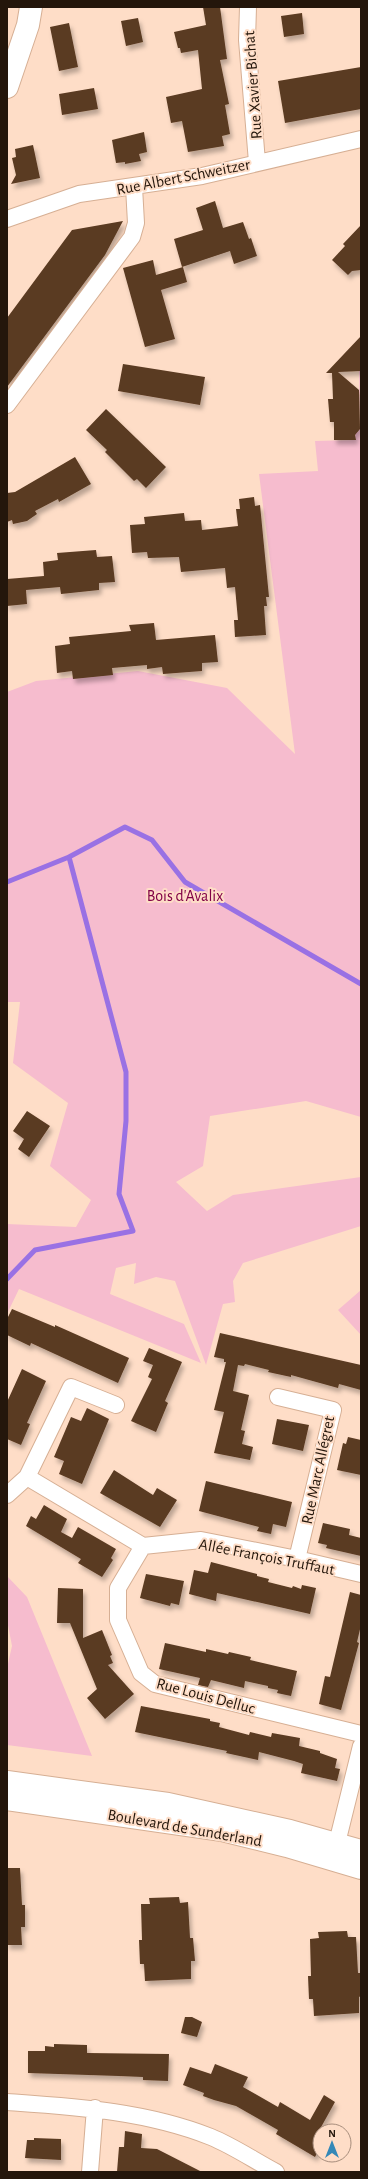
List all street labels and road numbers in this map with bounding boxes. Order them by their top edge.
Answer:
street label: Rue Xavier Bichat [241,30,265,140]
street label: Rue Albert Schweitzer [115,156,252,198]
street label: Rue Marc Allégret [299,1415,337,1526]
street label: Allée François Truffaut [198,1536,336,1578]
street label: Rue Louis Delluc [155,1675,257,1717]
street label: Boulevard de Sunderland [106,1807,263,1849]

